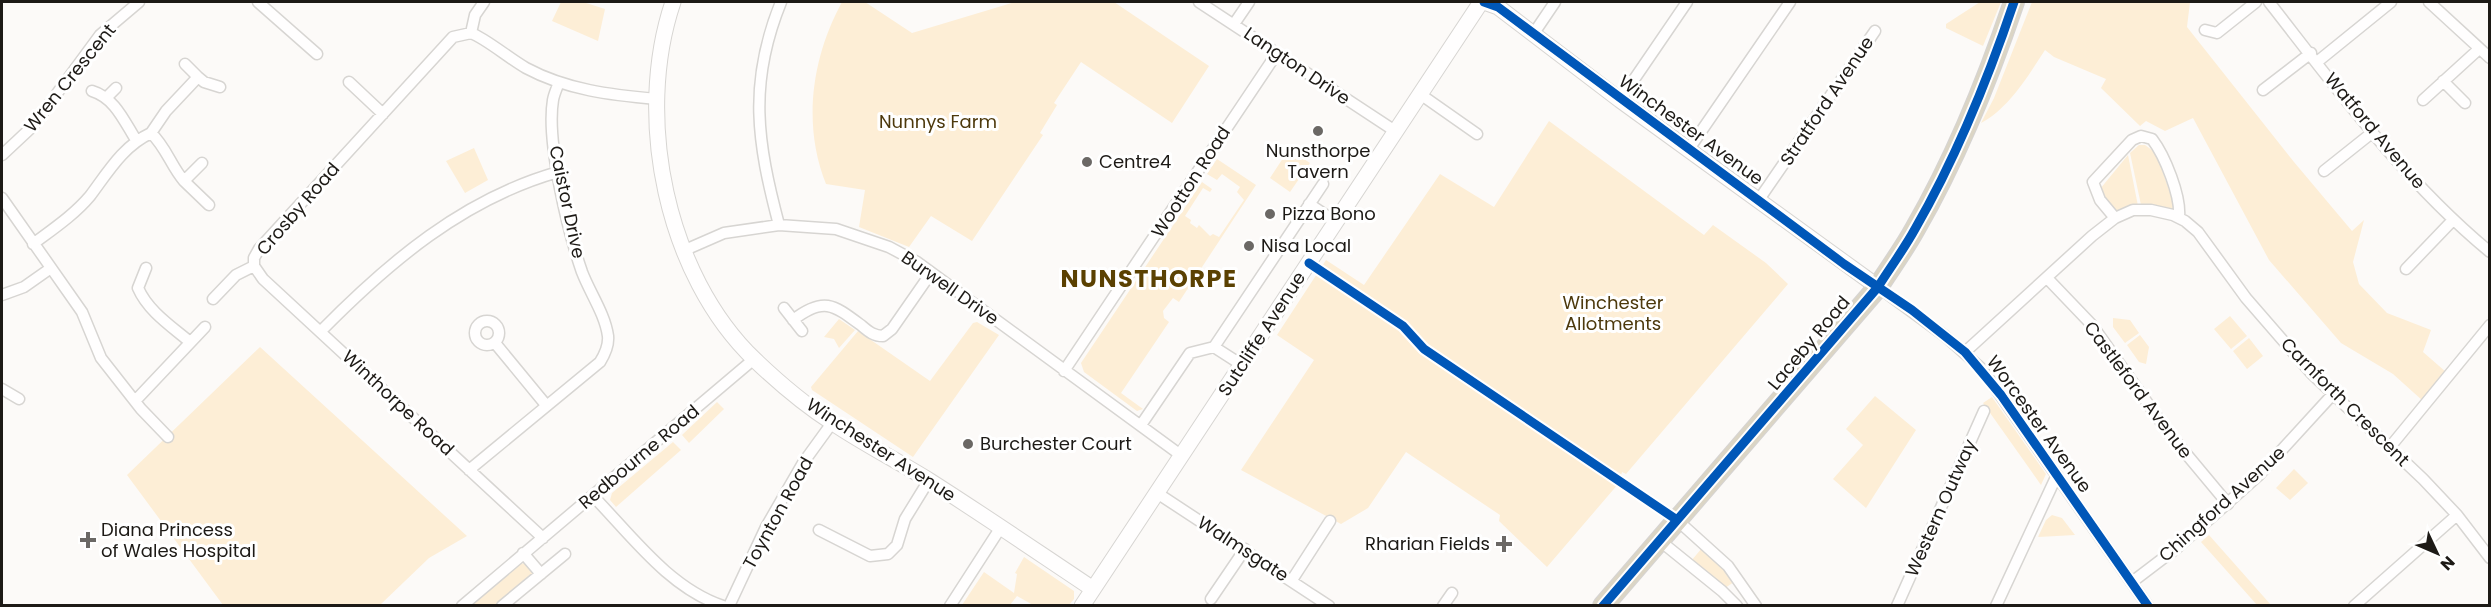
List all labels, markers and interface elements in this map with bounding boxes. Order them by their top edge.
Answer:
street label: Wren Crescent [18,18,121,137]
street label: Langton Drive [1239,21,1355,110]
street label: Stratford Avenue [1774,31,1879,170]
street label: Watford Avenue [2319,67,2432,194]
street label: Winchester Avenue [1614,69,1769,191]
park label: Nunnys Farm [879,109,997,134]
street label: Wootton Road [1145,121,1236,242]
marker: Nunsthorpe Tavern [1311,124,1325,138]
place label: Nunsthorpe Tavern [1266,138,1370,184]
street label: Caistor Drive [543,143,592,261]
place label: Centre4 [1099,149,1171,174]
marker: Centre4 [1080,155,1094,169]
street label: Crosby Road [250,157,345,260]
place label: Pizza Bono [1282,201,1376,226]
marker: Pizza Bono [1263,207,1277,221]
place label: Nisa Local [1261,233,1351,258]
marker: Nisa Local [1242,239,1256,253]
street label: Burwell Drive [896,245,1004,331]
district label: NUNSTHORPE [1061,262,1237,295]
street label: Sutcliffe Avenue [1212,267,1311,401]
park label: Winchester Allotments [1563,290,1664,336]
street label: Laceby Road [1762,290,1855,395]
street label: Castleford Avenue [2078,316,2198,464]
street label: Carnforth Crescent [2275,332,2415,472]
street label: Winthorpe Road [337,344,460,461]
street label: Worcester Avenue [1981,350,2098,497]
street label: Winchester Avenue [802,392,961,507]
street label: Redbourne Road [573,399,704,515]
place label: Burchester Court [980,431,1132,456]
street label: Western Outway [1899,435,1982,581]
marker: Burchester Court [961,437,975,451]
street label: Chingford Avenue [2153,440,2290,567]
street label: Toynton Road [737,452,819,573]
street label: Walmsgate [1193,510,1294,587]
place label: Diana Princess of Wales Hospital [101,517,256,563]
north arrow [2407,523,2467,583]
marker: Diana Princess of Wales Hospital [79,531,97,549]
place label: Rharian Fields [1365,531,1490,556]
marker: Rharian Fields [1495,535,1513,553]
text: N [2435,551,2460,575]

